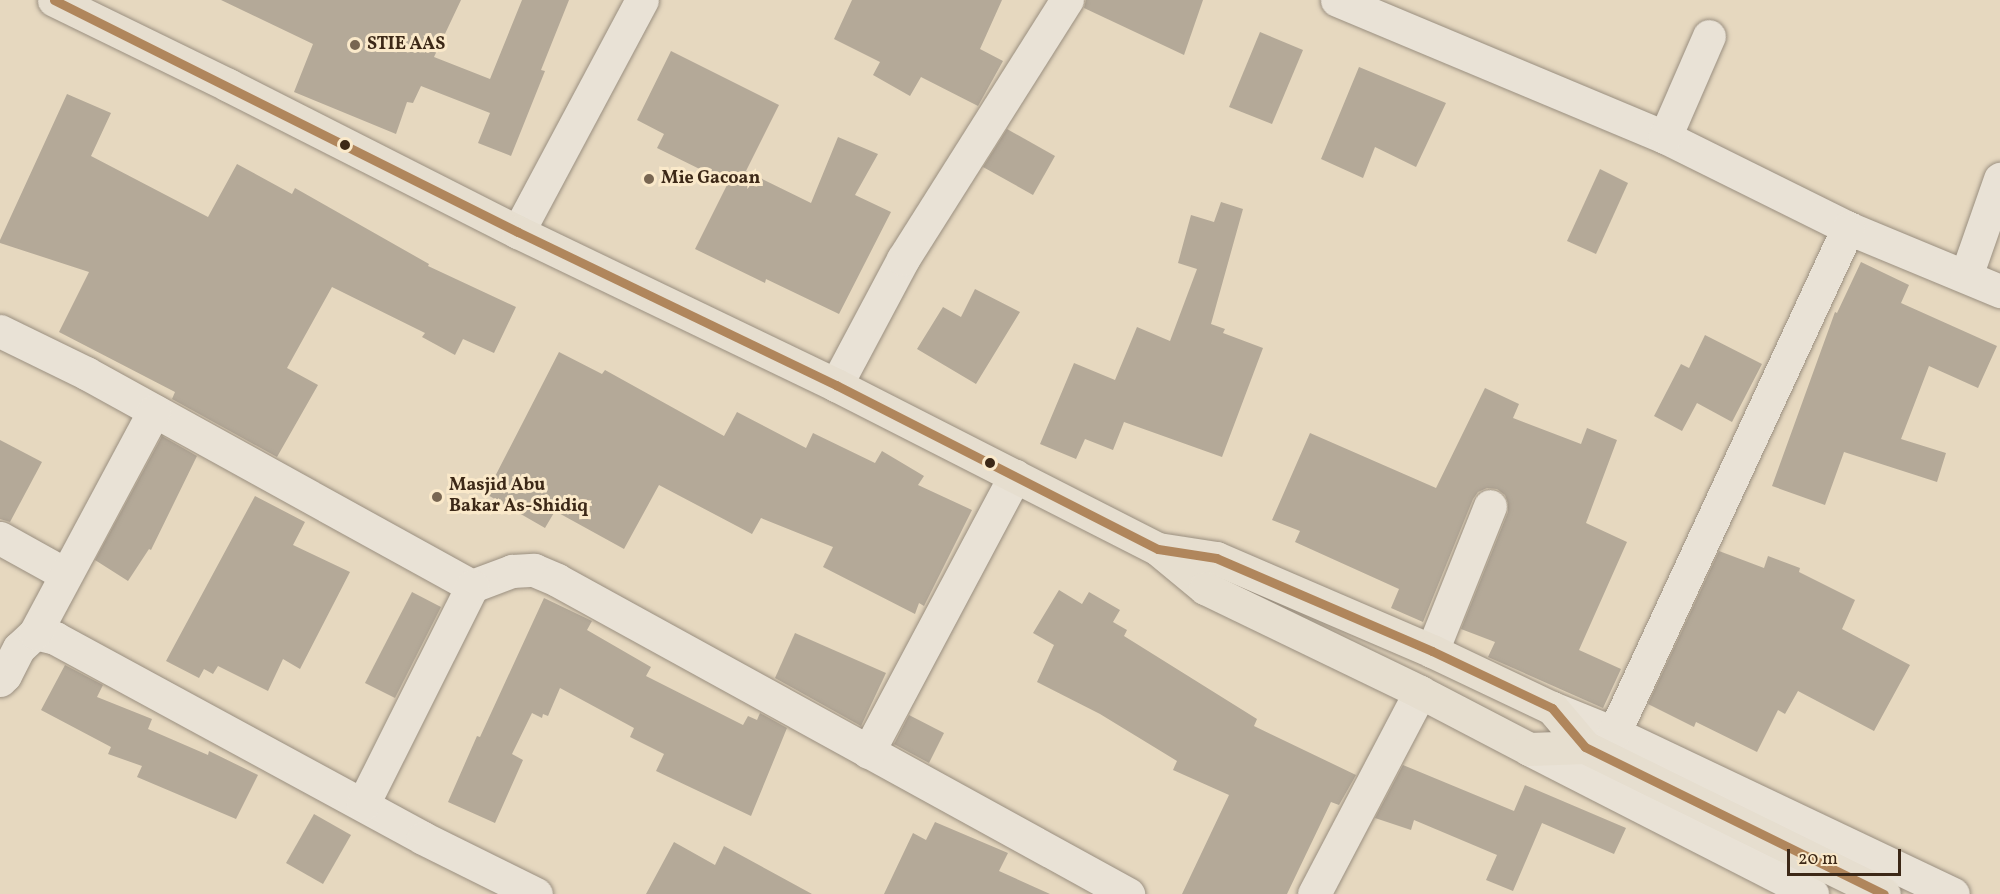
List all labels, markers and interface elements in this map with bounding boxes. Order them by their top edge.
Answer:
place label: STIE AAS [367,34,445,56]
marker: STIE AAS [348,38,362,52]
unlabelled marker [339,139,351,151]
place label: Mie Gacoan [661,168,760,190]
marker: Mie Gacoan [642,172,656,186]
unlabelled marker [984,457,996,469]
place label: Masjid Abu Bakar As-Shidiq [449,476,588,518]
marker: Masjid Abu Bakar As-Shidiq [430,490,444,504]
scale bar [1790,837,1904,875]
text: 20 m [1798,847,1838,872]

